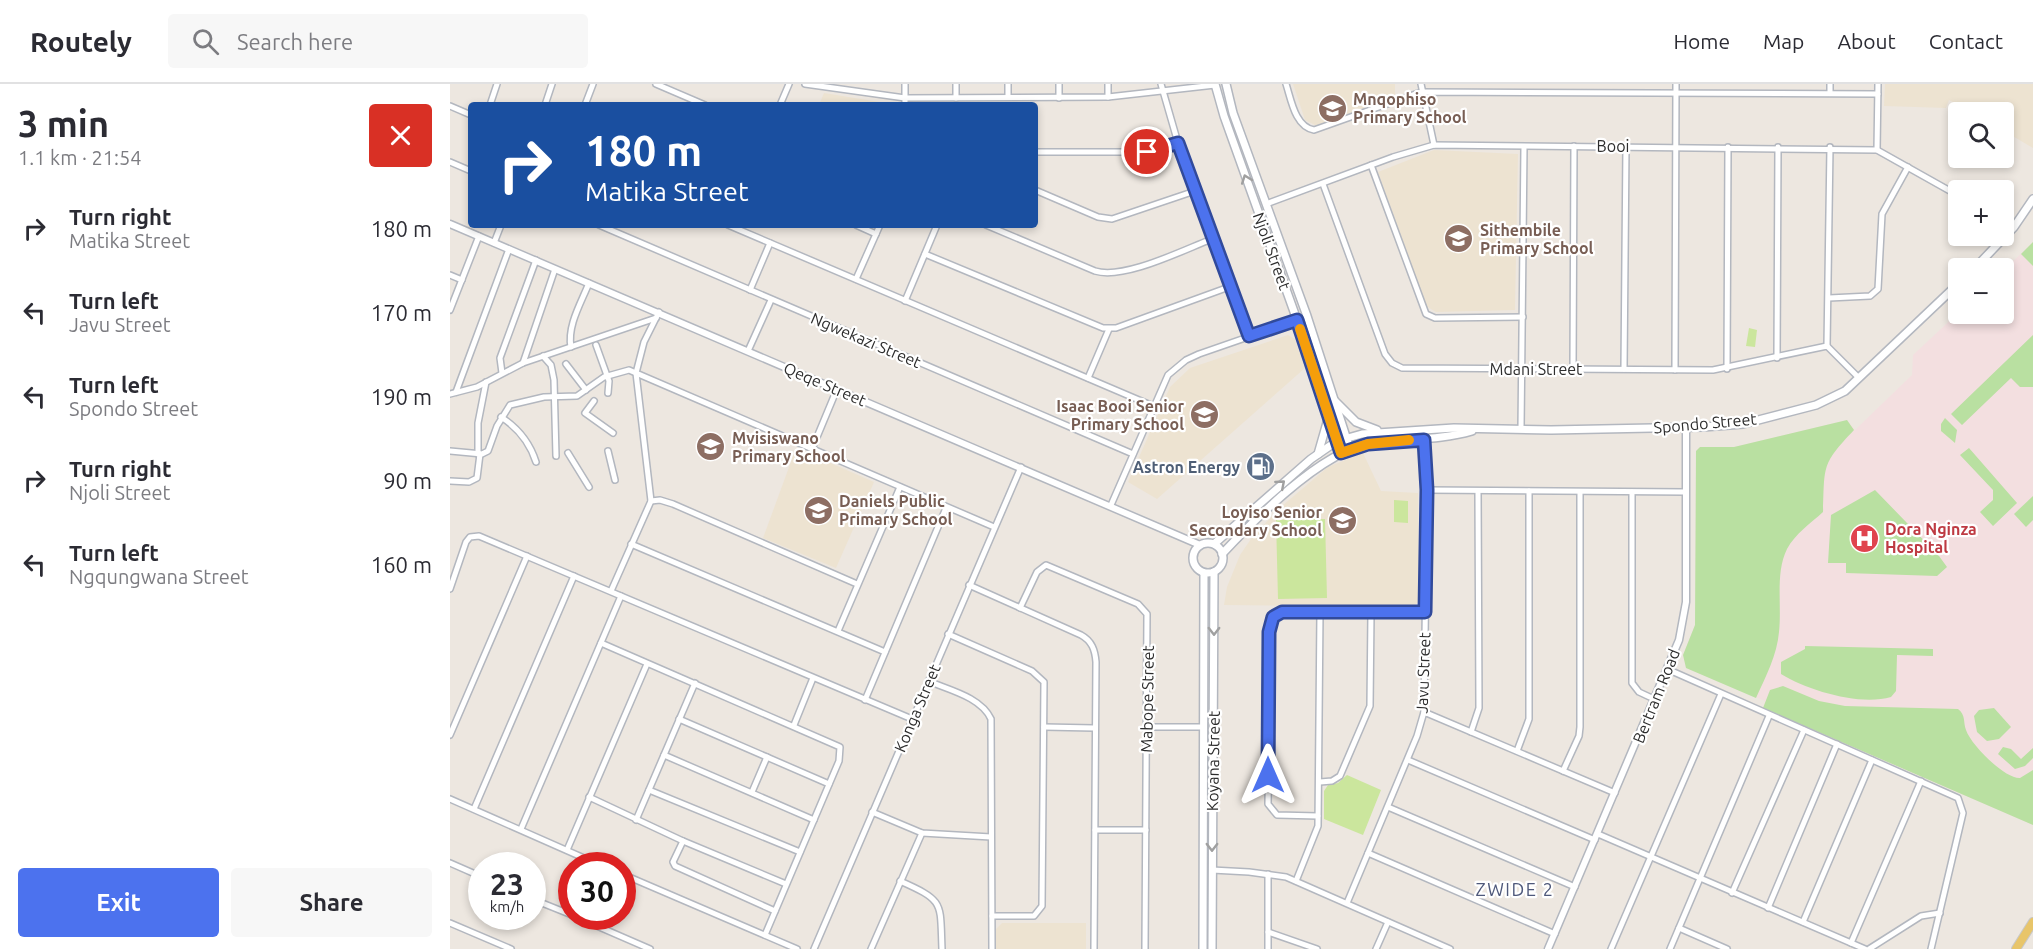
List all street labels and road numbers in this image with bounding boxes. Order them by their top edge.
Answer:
street label: Booi [1597,137,1629,155]
street label: Njoli Street [1250,210,1295,293]
street label: Ngwekazi Street [808,309,924,372]
street label: Qeqe Street [781,359,870,410]
street label: Mdani Street [1490,360,1583,378]
street label: Spondo Street [1653,409,1758,436]
street label: Javu Street [1413,631,1433,714]
street label: Mabope Street [1137,644,1157,753]
street label: Bertram Road [1629,646,1683,746]
street label: Konga Street [890,661,944,755]
street label: Koyana Street [1203,710,1223,811]

